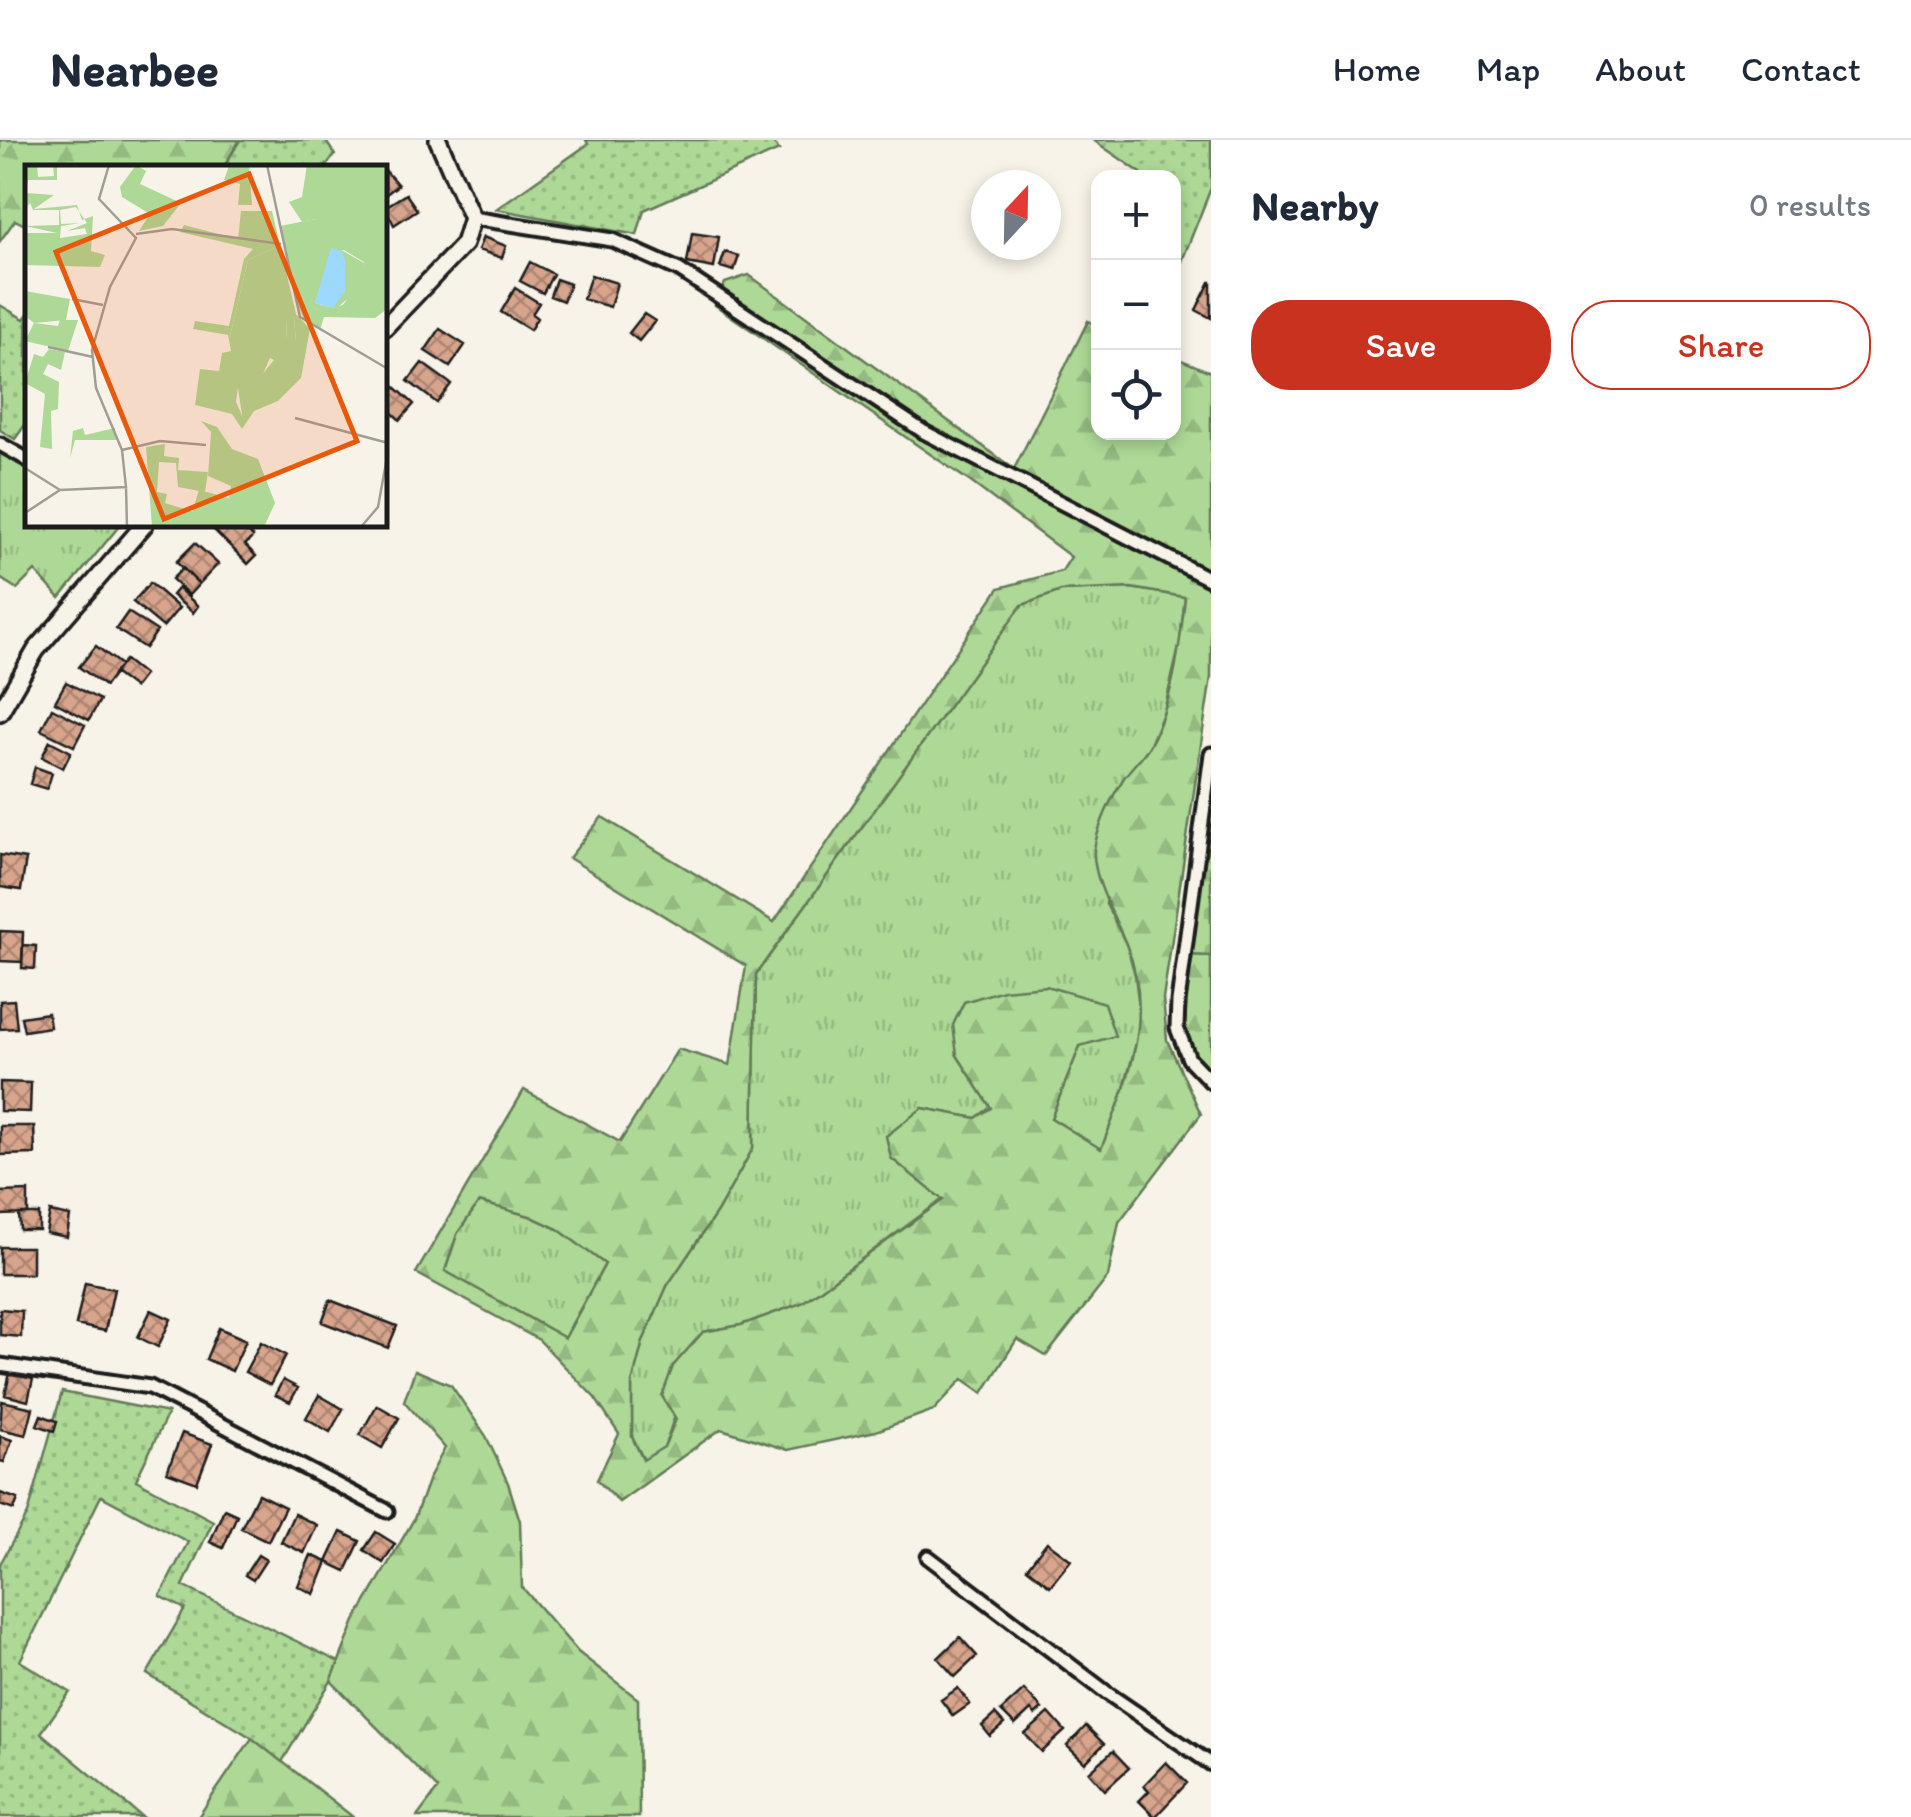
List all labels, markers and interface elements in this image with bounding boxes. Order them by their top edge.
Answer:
text: Nearbee [50,40,219,98]
text: Home [1333,48,1421,90]
text: Map [1476,48,1540,90]
text: About [1595,48,1686,90]
text: Contact [1741,48,1861,90]
inset map [25,165,388,528]
north arrow [971,170,1061,260]
map controls [1091,170,1181,440]
button: + [1091,170,1181,260]
text: Nearby [1251,180,1378,231]
text: 0 results [1749,186,1871,224]
button: − [1091,260,1181,350]
button: Save [1251,300,1551,390]
button: Share [1571,300,1871,390]
button: locate [1091,350,1181,440]

